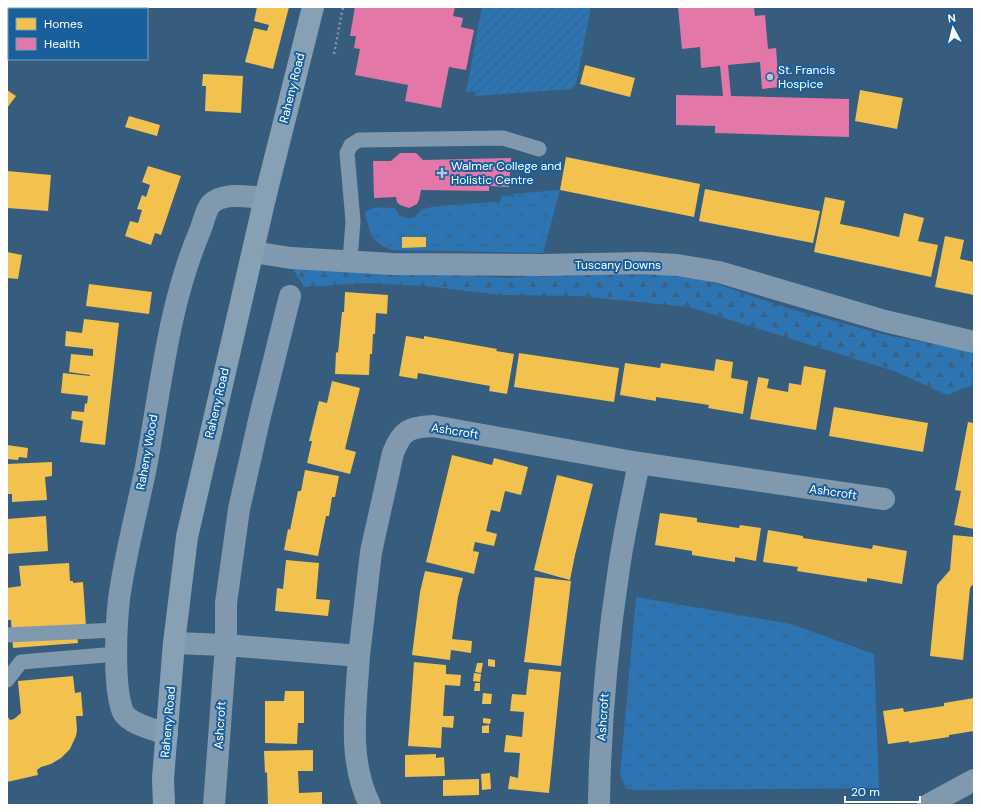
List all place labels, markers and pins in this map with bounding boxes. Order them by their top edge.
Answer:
place label: St. Francis Hospice [778,62,835,92]
marker: St. Francis Hospice [765,72,775,82]
place label: Walmer College and Holistic Centre [451,158,562,188]
marker: Walmer College and Holistic Centre [436,167,448,179]

